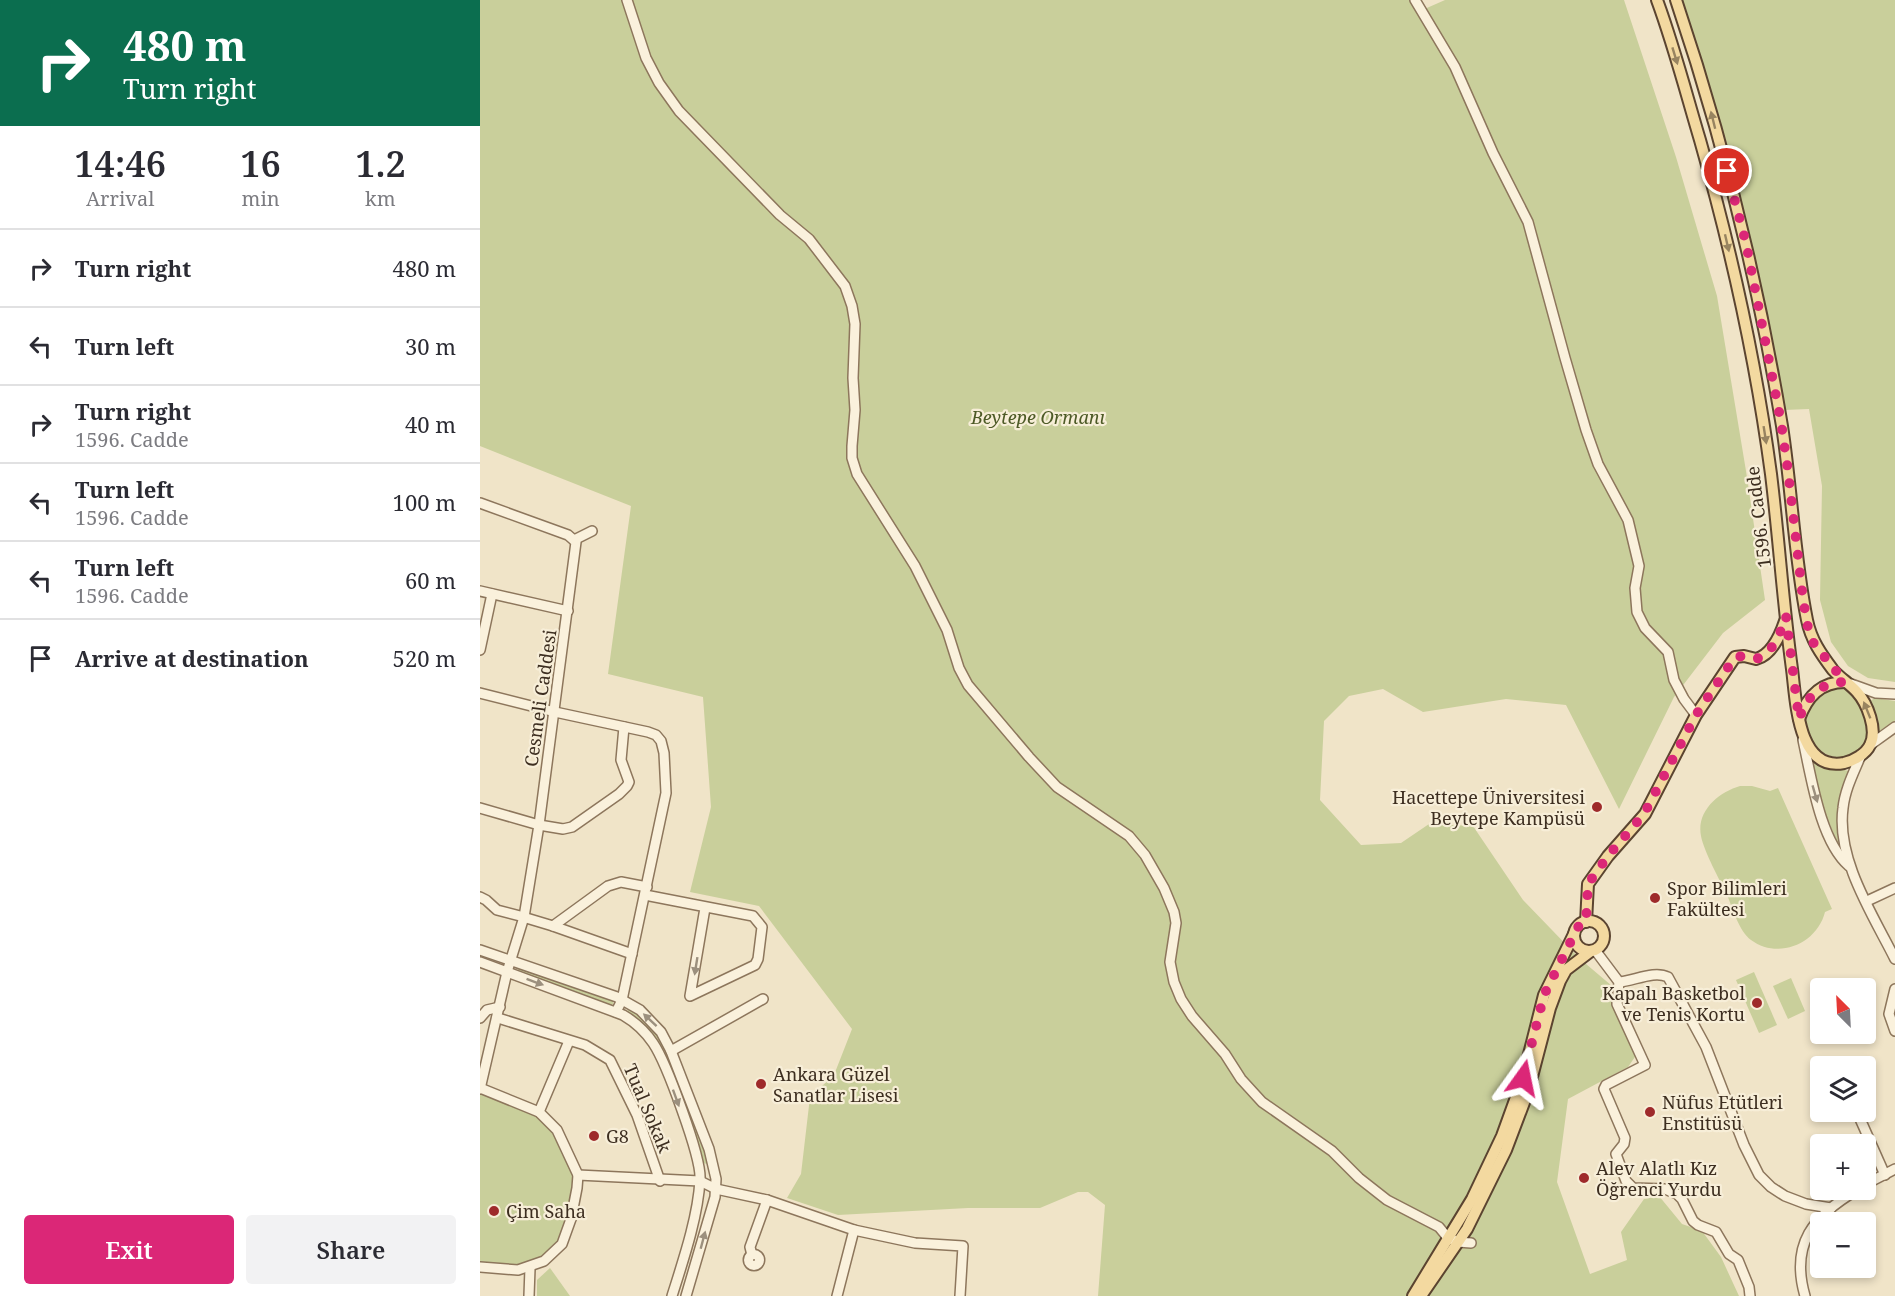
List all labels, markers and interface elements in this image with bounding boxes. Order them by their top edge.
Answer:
text: 480 m [123,16,247,73]
icon: right [24,24,102,102]
one-way arrow [1671,47,1680,65]
text: Turn right [123,70,256,107]
one-way arrow [1708,111,1717,129]
text: 14:46 [74,139,166,188]
text: 16 [240,139,281,188]
text: 1.2 [355,139,406,188]
pin [1701,145,1752,196]
icon: arrive [1710,154,1743,187]
text: Arrival [86,185,154,212]
text: min [242,185,280,212]
text: km [365,185,396,212]
one-way arrow [1723,234,1732,253]
icon: right [24,252,57,285]
text: Turn right [75,253,191,283]
text: 480 m [393,253,456,283]
icon: left [24,330,57,363]
text: Turn left [75,331,174,361]
text: 30 m [405,331,456,361]
text: Turn right [75,396,191,426]
park label: Beytepe Ormanı [970,405,1106,429]
icon: right [24,408,57,441]
text: 40 m [405,409,456,439]
one-way arrow [1760,425,1769,444]
text: 1596. Cadde [75,426,189,453]
street label: 1596. Cadde [1740,465,1776,569]
text: Turn left [75,474,174,504]
icon: left [24,486,57,519]
text: 100 m [393,487,456,517]
text: 1596. Cadde [75,504,189,531]
text: Turn left [75,552,174,582]
icon: left [24,564,57,597]
text: 60 m [405,565,456,595]
text: 1596. Cadde [75,582,189,609]
street label: Cesmeli Caddesi [518,628,562,768]
icon: arrive [24,642,57,675]
text: Arrive at destination [75,643,309,673]
text: 520 m [393,643,456,673]
one-way arrow [1861,700,1871,718]
place label: Hacettepe Üniversitesi Beytepe Kampüsü [1392,785,1586,830]
one-way arrow [1811,785,1820,803]
marker: Hacettepe Üniversitesi Beytepe Kampüsü [1590,800,1604,814]
place label: Spor Bilimleri Fakültesi [1667,876,1787,921]
marker: Spor Bilimleri Fakültesi [1648,891,1662,905]
one-way arrow [691,957,700,976]
one-way arrow [526,978,544,988]
north arrow [1810,978,1876,1044]
map controls [1810,978,1876,1278]
place label: Kapalı Basketbol ve Tenis Kortu [1602,981,1746,1026]
marker: Kapalı Basketbol ve Tenis Kortu [1750,996,1764,1010]
one-way arrow [643,1013,657,1027]
position arrow [1491,1046,1555,1110]
button: layers [1810,1056,1876,1122]
street label: Tual Sokak [619,1060,678,1156]
place label: Ankara Güzel Sanatlar Lisesi [773,1062,899,1107]
marker: Ankara Güzel Sanatlar Lisesi [754,1077,768,1091]
one-way arrow [672,1089,681,1107]
place label: Nüfus Etütleri Enstitüsü [1662,1090,1783,1135]
marker: Nüfus Etütleri Enstitüsü [1643,1105,1657,1119]
place label: G8 [606,1124,629,1148]
marker: G8 [587,1129,601,1143]
button: + [1810,1134,1876,1200]
place label: Alev Alatlı Kız Öğrenci Yurdu [1596,1156,1722,1201]
marker: Alev Alatlı Kız Öğrenci Yurdu [1577,1171,1591,1185]
place label: Çim Saha [506,1199,586,1223]
marker: Çim Saha [487,1204,501,1218]
button: − [1810,1212,1876,1278]
button: Exit [24,1215,234,1284]
button: Share [246,1215,456,1284]
one-way arrow [699,1231,708,1249]

